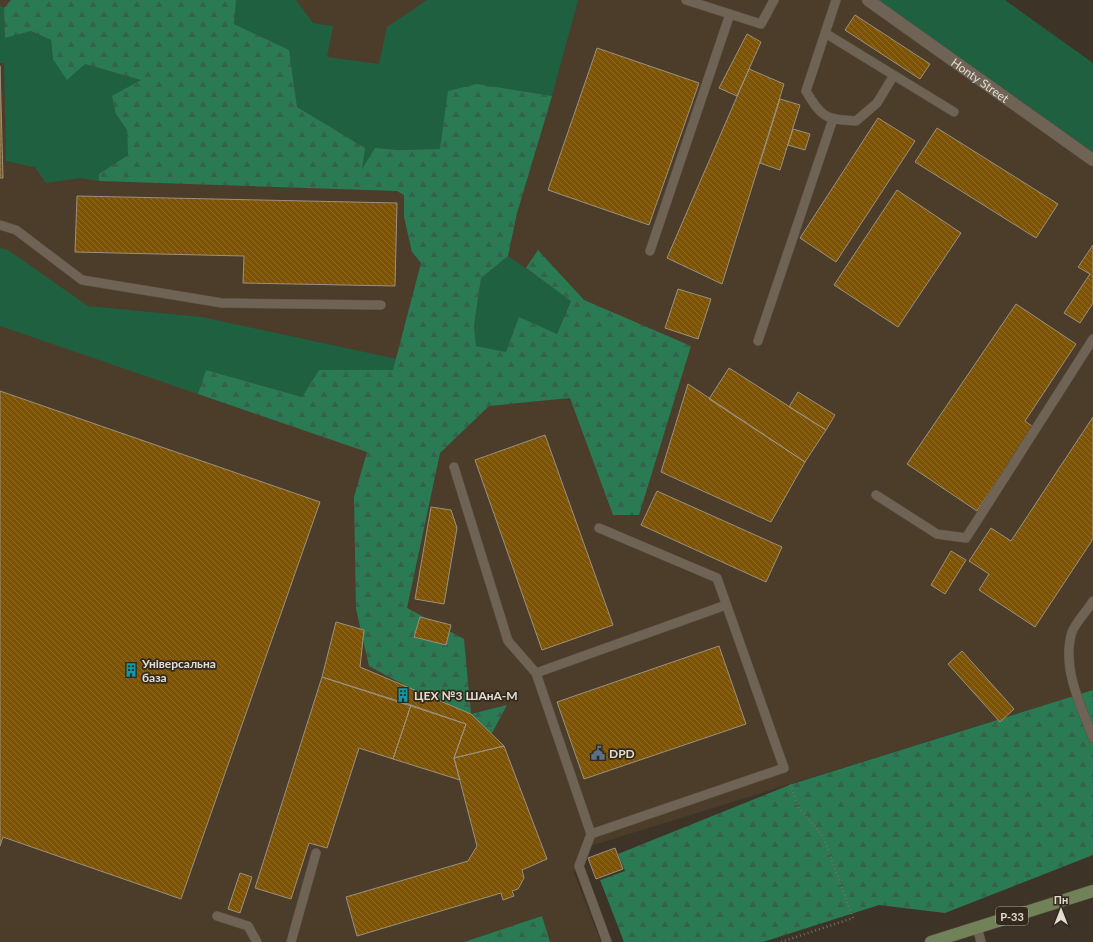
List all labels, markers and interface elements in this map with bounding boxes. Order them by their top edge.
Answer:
street label: Honty Street [949,54,1013,106]
place label: Універсальна база [141,656,216,685]
building icon: Універсальна база [123,662,139,678]
building icon: ЦЕХ №3 ШАнА-М [395,687,411,703]
place label: ЦЕХ №3 ШАнА-М [414,688,518,703]
public building icon: DPD [590,745,606,761]
place label: DPD [609,746,635,761]
north arrow [1041,890,1081,930]
text: Пн [1054,893,1068,906]
road number: Р-33 [996,907,1028,925]

